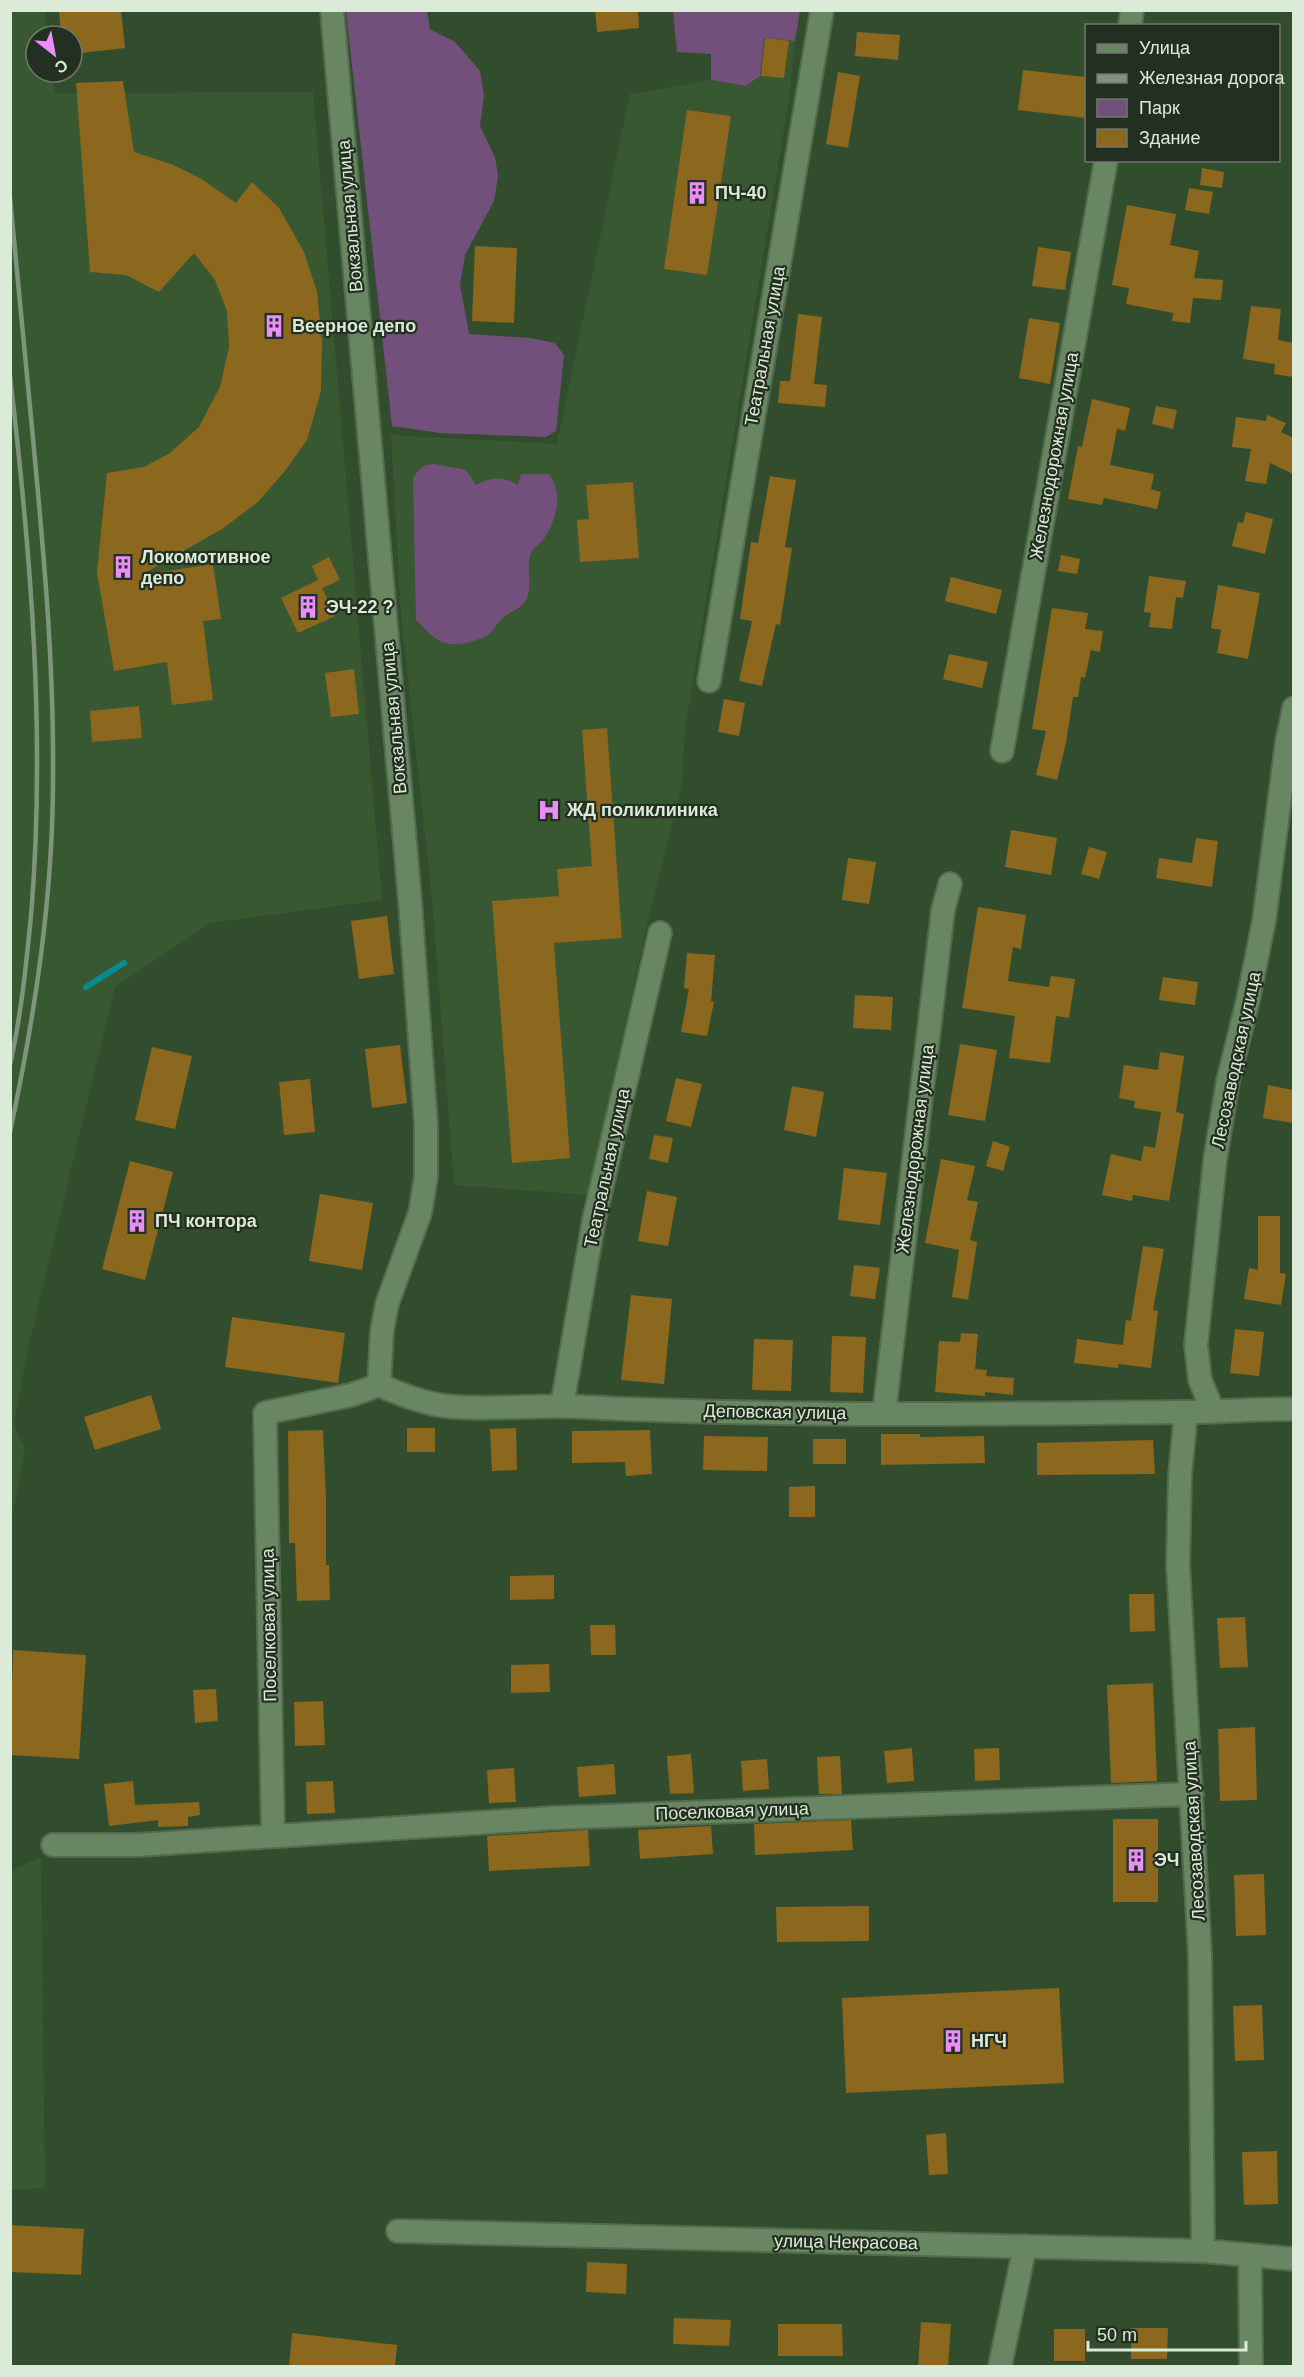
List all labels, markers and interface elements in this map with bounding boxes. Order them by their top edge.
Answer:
north arrow [24,24,84,84]
legend [1085,24,1280,162]
text: Улица [1139,38,1191,58]
text: С [52,56,71,77]
text: Железная дорога [1139,68,1286,88]
text: Парк [1139,98,1180,118]
text: Здание [1139,128,1200,148]
street label: Вокзальная улица [333,138,367,293]
building icon: ПЧ-40 [684,180,710,206]
place label: ПЧ-40 [715,183,767,203]
street label: Театральная улица [741,264,789,427]
building icon: Веерное депо [261,313,287,339]
place label: Веерное депо [292,316,416,336]
street label: Железнодорожная улица [1026,350,1082,561]
place label: Локомотивное депо [141,547,271,588]
building icon: Локомотивное депо [110,554,136,580]
building icon: ЭЧ-22 ? [295,594,321,620]
place label: ЭЧ-22 ? [326,597,393,617]
street label: Вокзальная улица [377,640,411,795]
hospital icon: ЖД поликлиника [536,797,562,823]
place label: ЖД поликлиника [566,800,719,820]
street label: Лесозаводская улица [1207,969,1265,1150]
street label: Железнодорожная улица [892,1042,938,1255]
street label: Театральная улица [580,1086,634,1249]
building icon: ПЧ контора [124,1208,150,1234]
place label: ПЧ контора [155,1211,258,1231]
street label: Деповская улица [703,1401,848,1423]
street label: Поселковая улица [258,1547,280,1702]
street label: Лесозаводская улица [1179,1740,1209,1921]
street label: Поселковая улица [655,1798,810,1824]
building icon: ЭЧ [1123,1847,1149,1873]
place label: ЭЧ [1154,1850,1179,1870]
building icon: НГЧ [940,2028,966,2054]
place label: НГЧ [971,2031,1007,2051]
street label: улица Некрасова [774,2231,919,2253]
scale bar [1088,2314,1246,2352]
text: 50 m [1097,2325,1137,2345]

